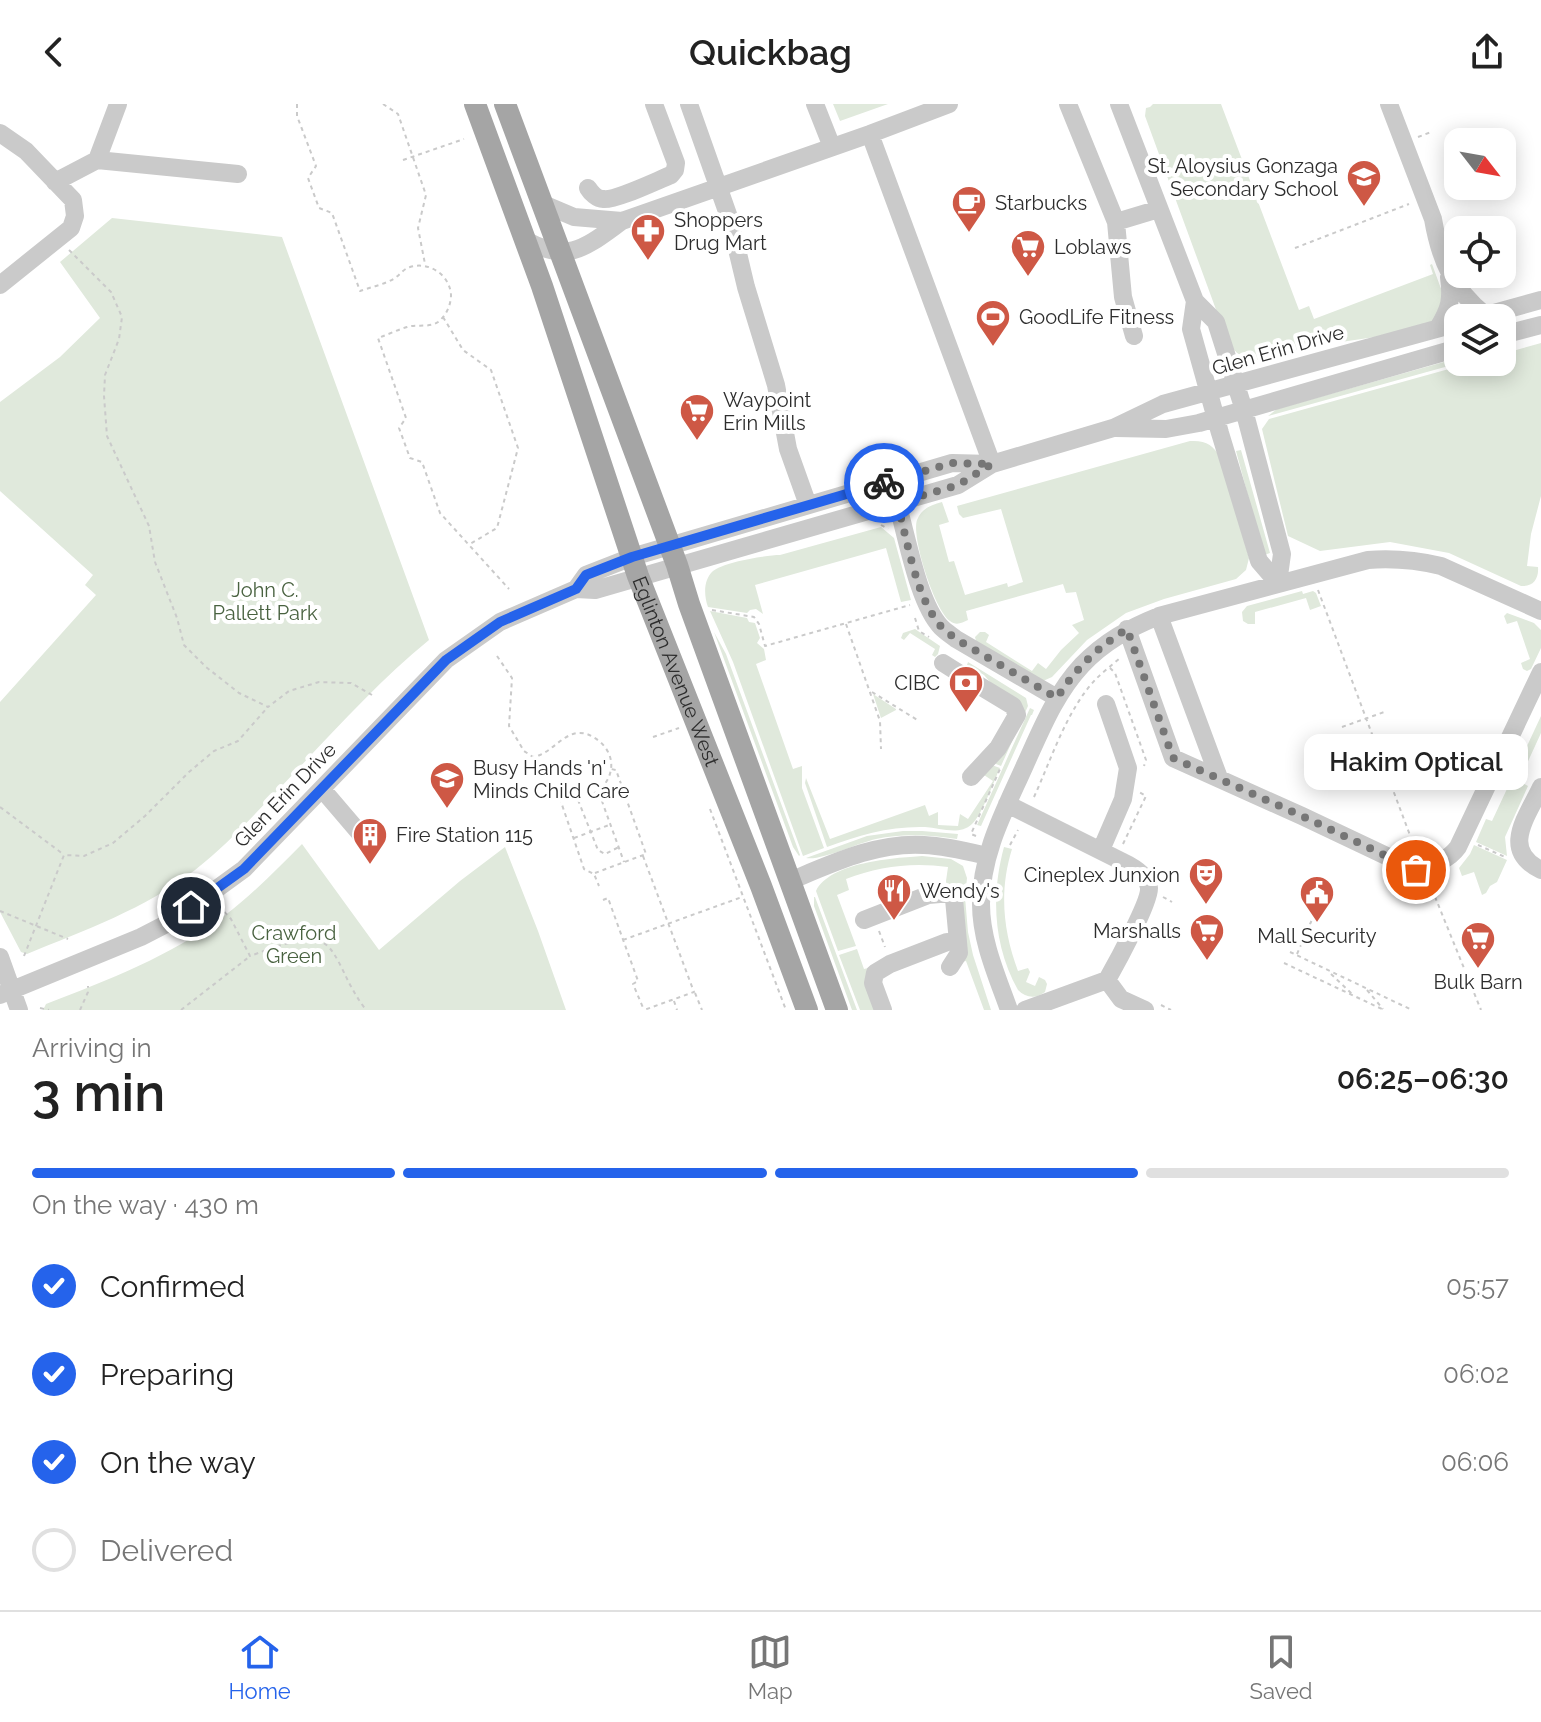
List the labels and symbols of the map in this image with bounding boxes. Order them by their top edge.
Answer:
north arrow [1444,128,1516,200]
place label: St. Aloysius Gonzaga Secondary School [1147,154,1339,201]
school or university icon: St. Aloysius Gonzaga Secondary School [1345,158,1383,208]
cafe icon: Starbucks [950,184,988,234]
place label: Starbucks [995,191,1087,215]
place label: Shoppers Drug Mart [674,208,767,255]
pharmacy icon: Shoppers Drug Mart [629,212,667,262]
supermarket icon: Loblaws [1009,228,1047,278]
place label: Loblaws [1054,235,1131,259]
sports icon: GoodLife Fitness [974,298,1012,348]
place label: GoodLife Fitness [1019,305,1174,329]
street label: Glen Erin Drive [1209,320,1347,380]
place label: Waypoint Erin Mills [723,388,811,435]
supermarket icon: Waypoint Erin Mills [678,392,716,442]
courier [844,443,924,523]
street label: Eglinton Avenue West [627,573,724,770]
park label: John C. Pallett Park [212,578,318,625]
bank icon: CIBC [947,664,985,714]
place label: CIBC [894,671,940,695]
callout: Hakim Optical [1304,734,1528,790]
street label: Glen Erin Drive [229,737,341,852]
place label: Busy Hands 'n' Minds Child Care [473,756,630,803]
school or university icon: Busy Hands 'n' Minds Child Care [428,760,466,810]
building icon: Fire Station 115 [351,816,389,866]
place label: Fire Station 115 [396,823,533,847]
pin [1382,836,1450,904]
theatre icon: Cineplex Junxion [1187,856,1225,906]
place label: Cineplex Junxion [1024,863,1180,887]
restaurant icon: Wendy's [875,872,913,922]
pin [157,873,225,941]
public building icon: Mall Security [1298,874,1336,924]
place label: Wendy's [920,879,1000,903]
supermarket icon: Marshalls [1188,912,1226,962]
place label: Marshalls [1093,919,1181,943]
supermarket icon: Bulk Barn [1459,920,1497,970]
park label: Crawford Green [252,921,336,968]
place label: Mall Security [1257,924,1377,948]
place label: Bulk Barn [1433,970,1523,994]

